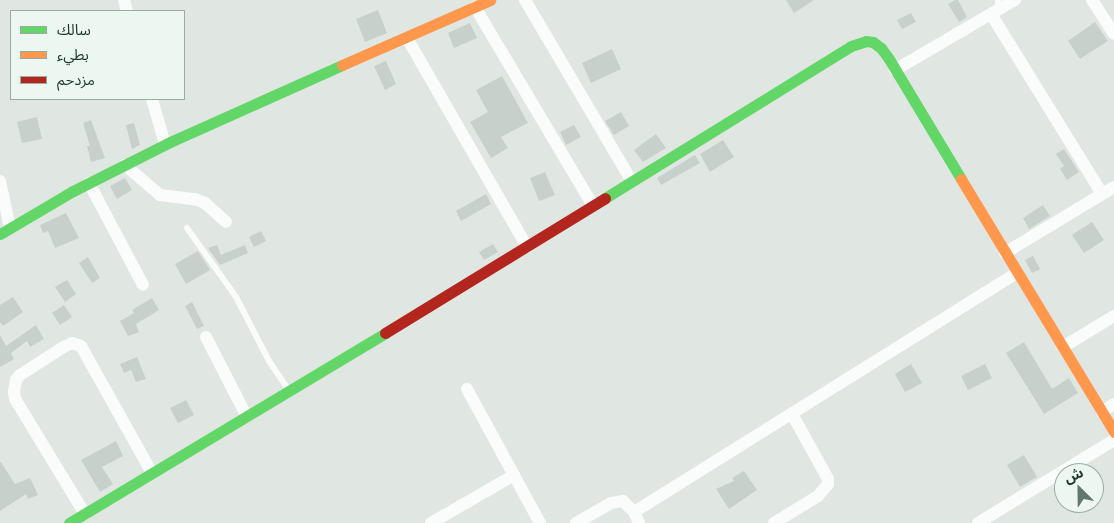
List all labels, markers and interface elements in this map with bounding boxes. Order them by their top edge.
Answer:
legend [10,10,185,100]
text: سالك [57,19,91,39]
text: بطيء [57,44,89,64]
text: مزدحم [57,69,95,89]
text: ش [1061,462,1086,487]
north arrow [1054,463,1104,513]

